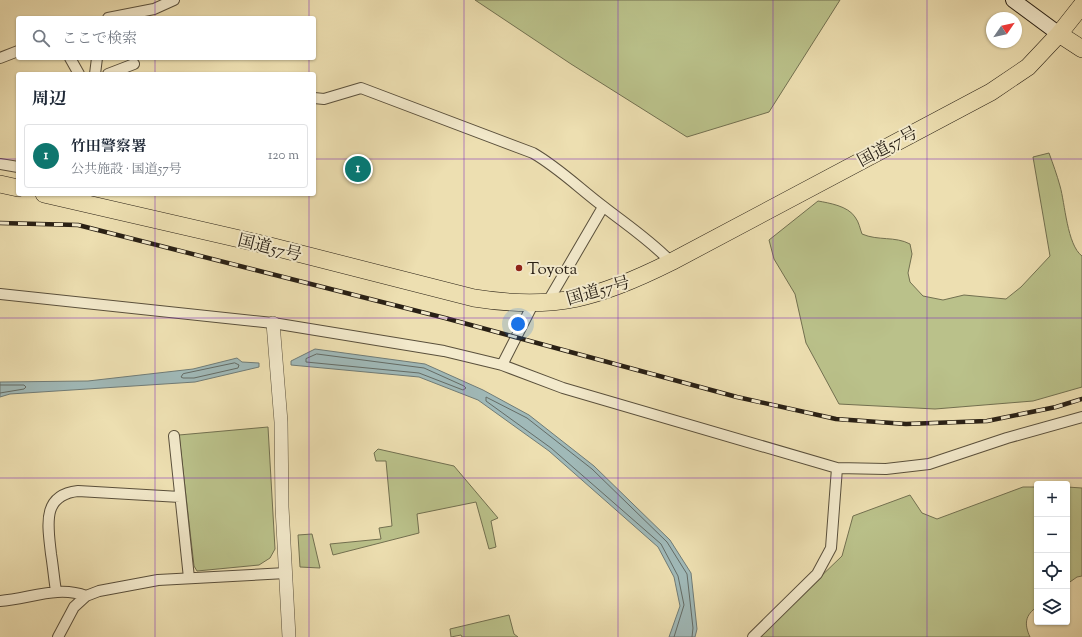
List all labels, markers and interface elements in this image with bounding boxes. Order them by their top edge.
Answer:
north arrow [986,12,1022,48]
search box [16,16,316,60]
icon: search [30,27,52,49]
text: ここで検索 [62,29,137,50]
text: 周辺 [32,88,66,112]
street label: 国道57号 [853,122,922,174]
text: 竹田警察署 [71,137,146,158]
text: 1 [44,147,48,165]
text: 120 m [268,147,299,165]
pin: 1 [345,154,371,184]
text: 公共施設 · 国道57号 [71,161,182,179]
street label: 国道57号 [235,229,304,268]
place label: Toyota [527,258,577,282]
marker: Toyota [514,263,524,273]
street label: 国道57号 [564,271,633,312]
your location [508,314,528,334]
map controls [1034,481,1070,625]
button: + [1034,481,1070,517]
button: − [1034,517,1070,553]
button: locate [1034,553,1070,589]
button: layers [1034,589,1070,625]

